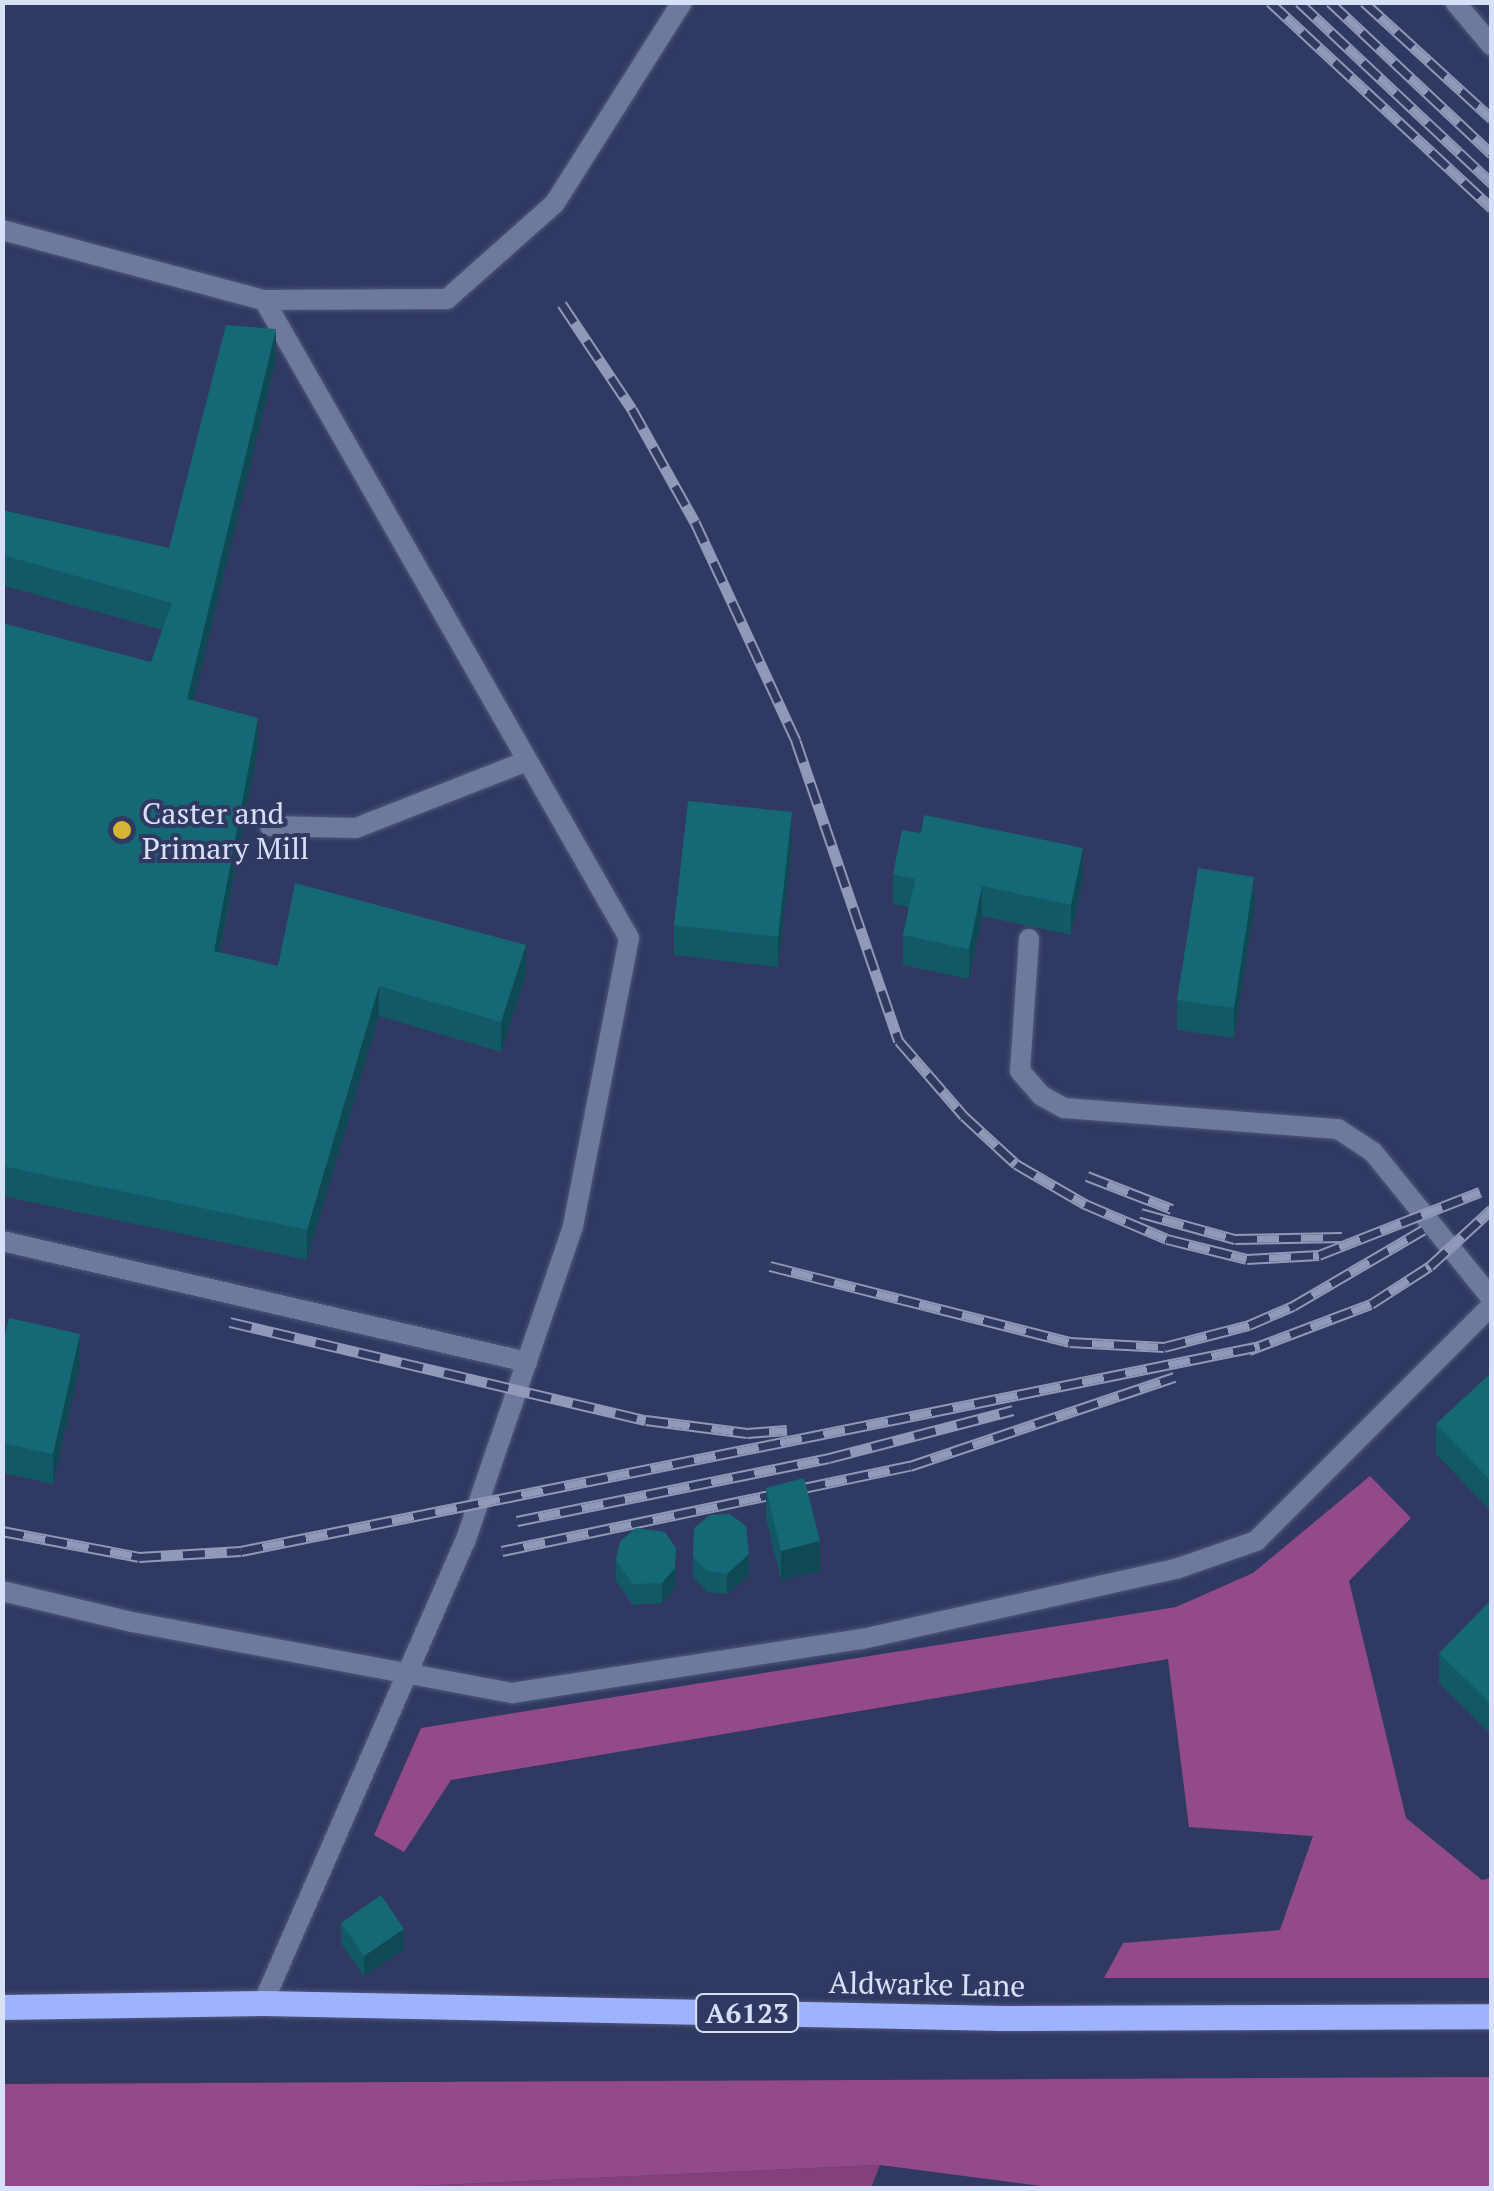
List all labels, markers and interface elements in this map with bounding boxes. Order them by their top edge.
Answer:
place label: Caster and Primary Mill [142,795,309,866]
marker: Caster and Primary Mill [111,819,133,841]
street label: Aldwarke Lane [828,1964,1026,2004]
road number: A6123 [694,1990,800,2036]

